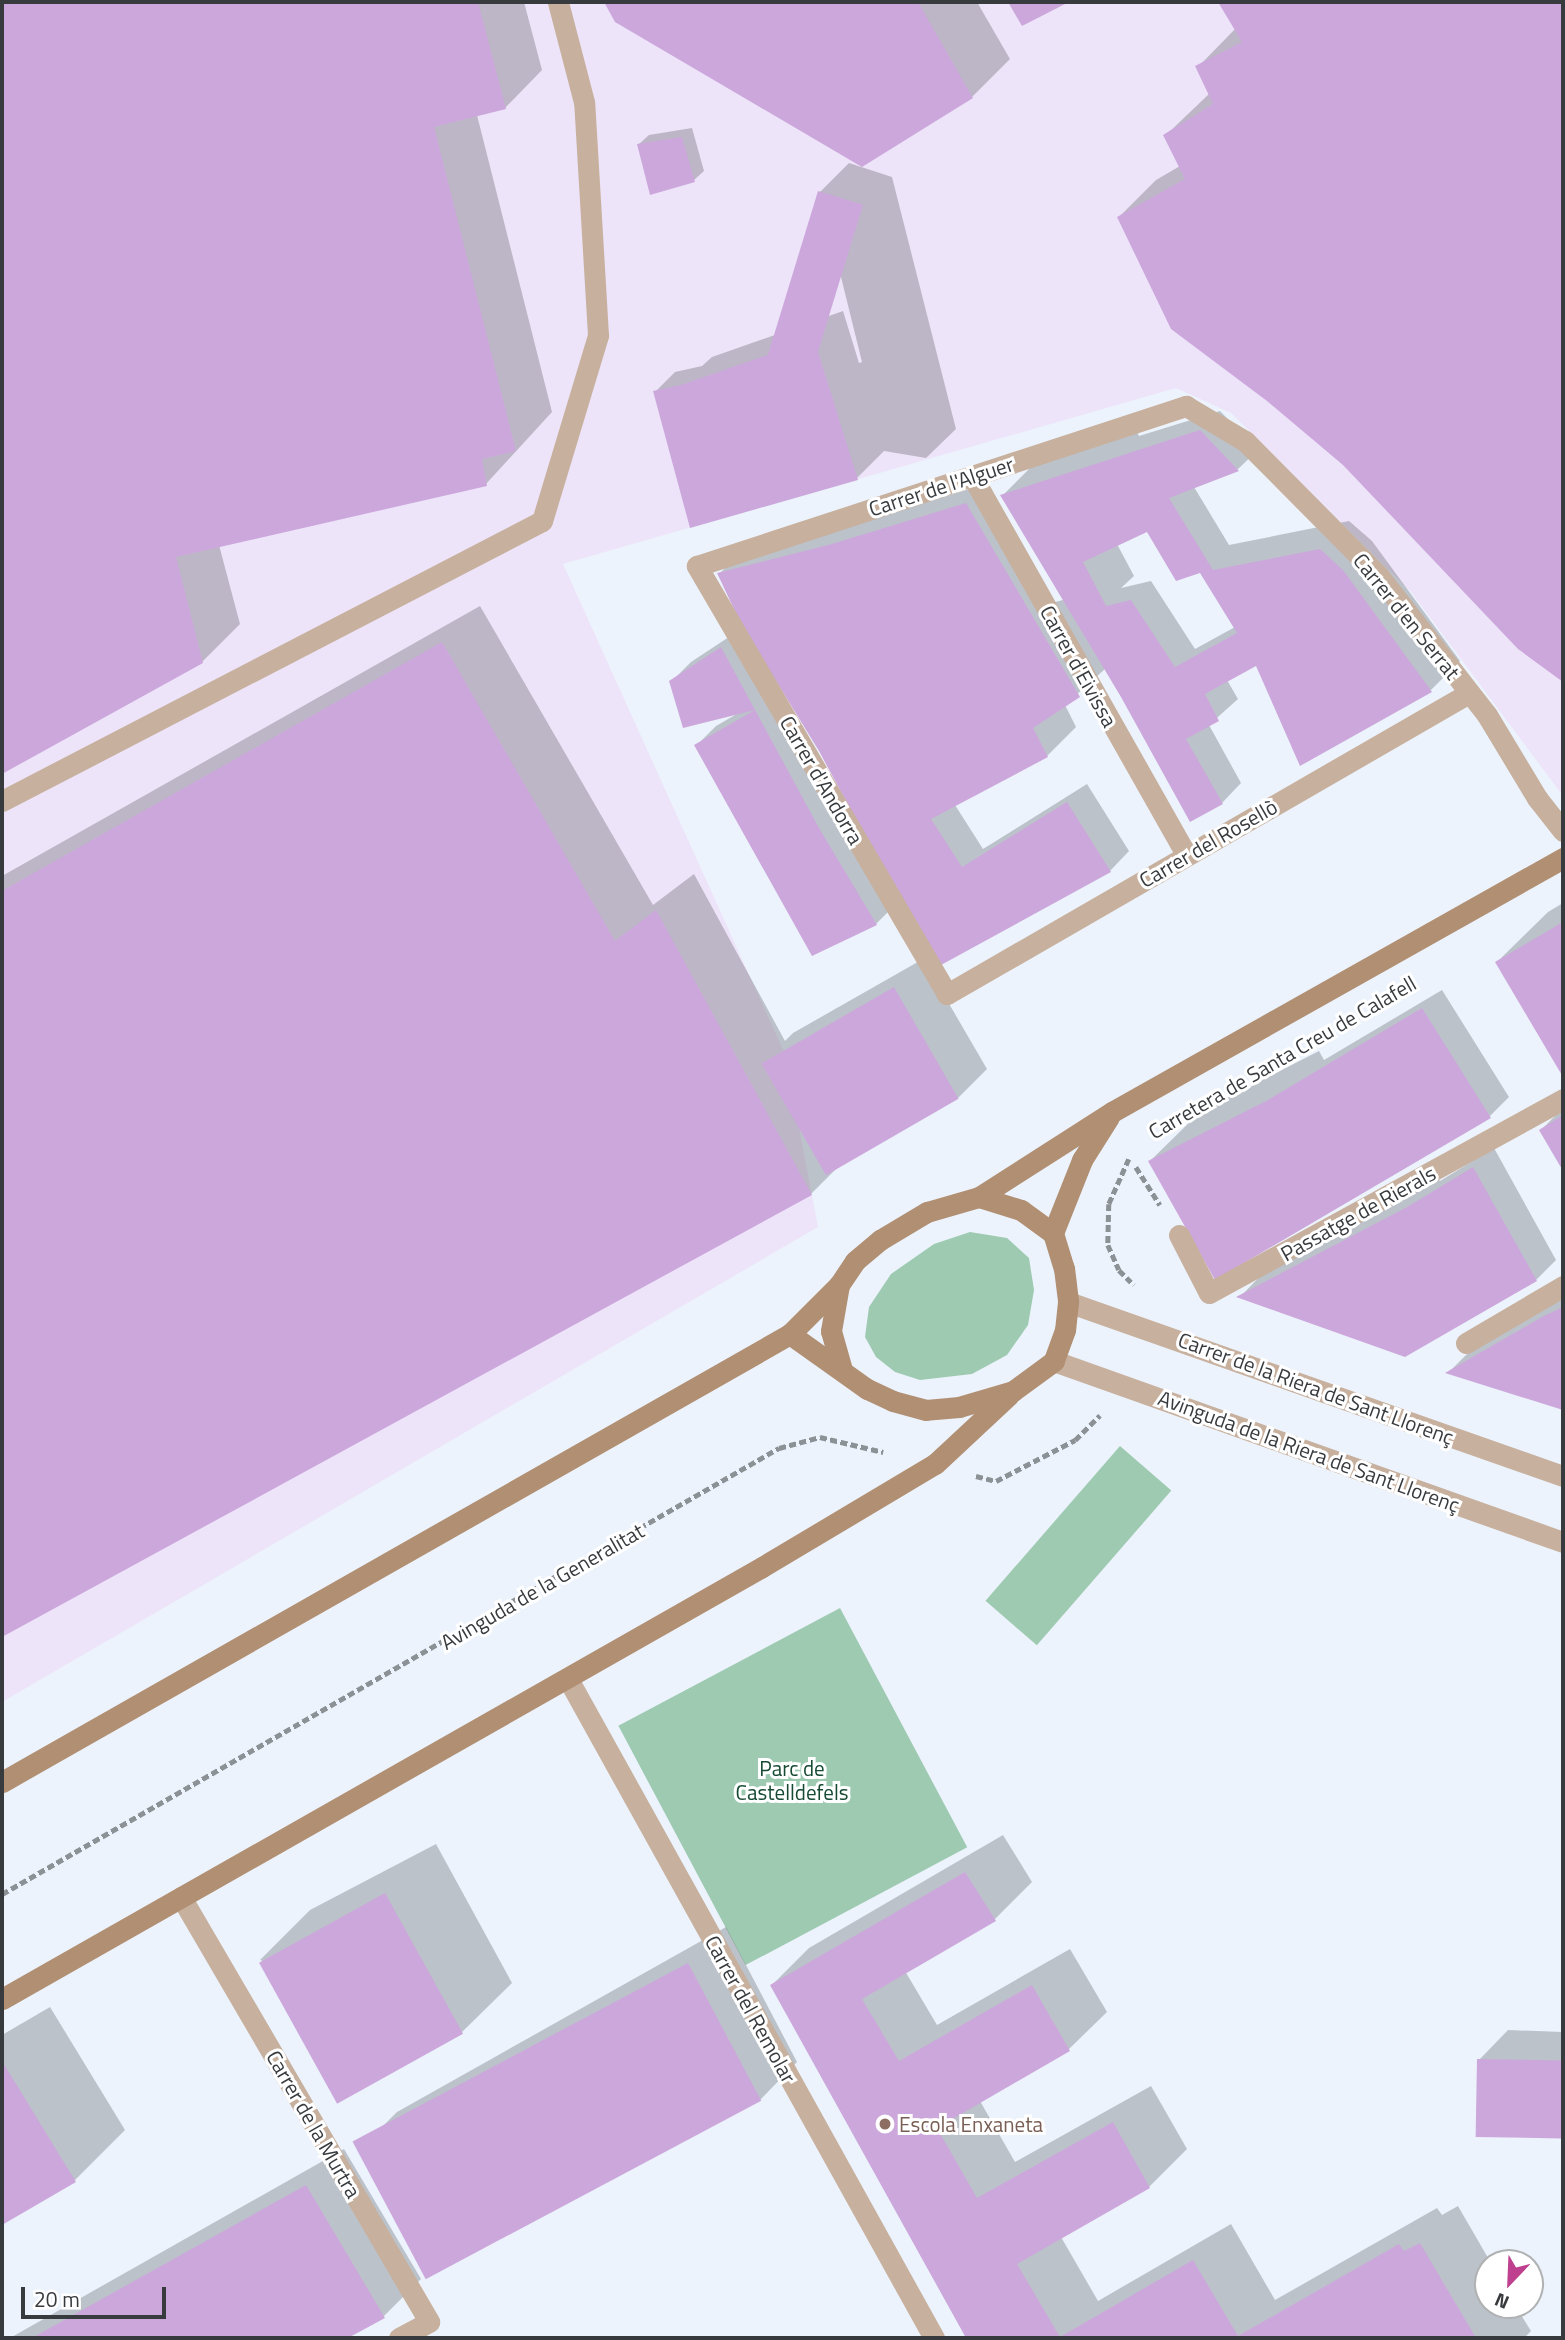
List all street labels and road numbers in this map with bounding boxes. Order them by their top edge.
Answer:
street label: Carrer de l'Alguer [865,451,1017,521]
street label: Carrer d'en Serrat [1348,548,1466,684]
street label: Carrer d'Eivissa [1035,601,1123,731]
street label: Carrer d'Andorra [775,711,869,849]
street label: Carrer del Rosellò [1135,793,1281,893]
street label: Carretera de Santa Creu de Calafell [1144,970,1420,1144]
street label: Passatge de Rierals [1276,1160,1440,1266]
street label: Carrer de la Riera de Sant Llorenç [1175,1326,1457,1450]
street label: Avinguda de la Riera de Sant Llorenç [1155,1385,1463,1517]
street label: Avinguda de la Generalitat [436,1517,648,1655]
street label: Carrer del Remolar [700,1931,802,2087]
street label: Carrer de la Murtra [262,2046,366,2202]

